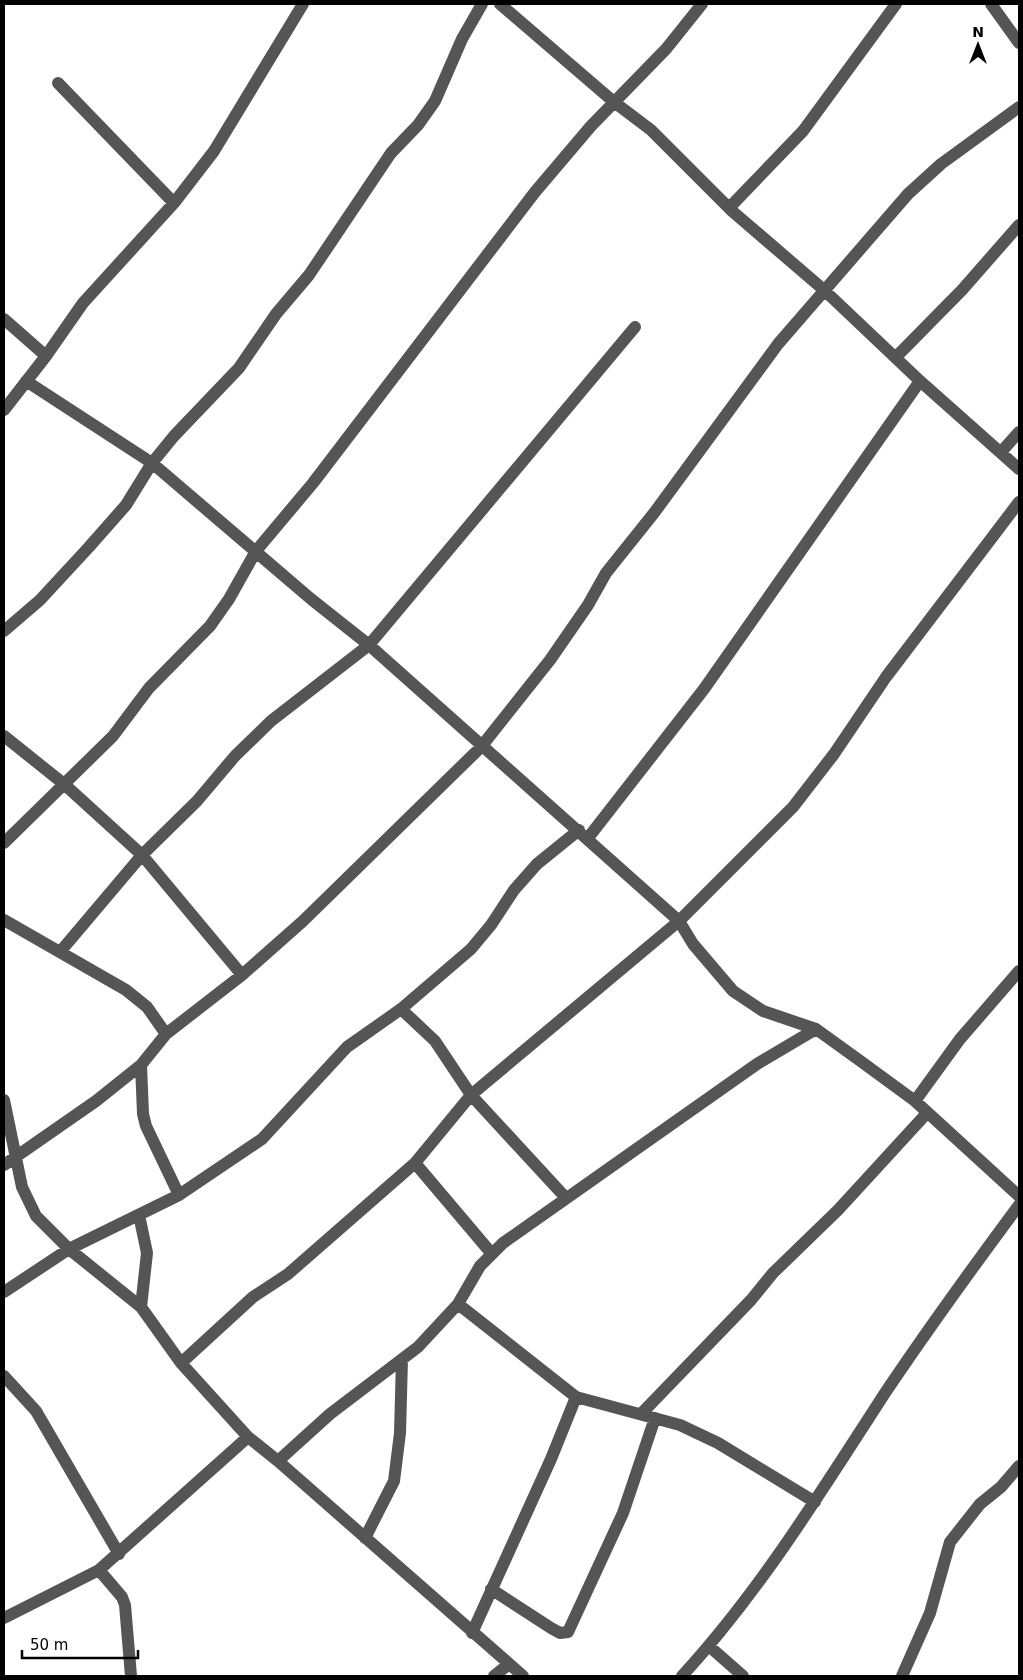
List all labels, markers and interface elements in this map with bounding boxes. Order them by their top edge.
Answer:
north arrow [953,20,1003,70]
text: N [972,24,984,40]
scale bar [22,1628,139,1660]
text: 50 m [30,1636,68,1654]

